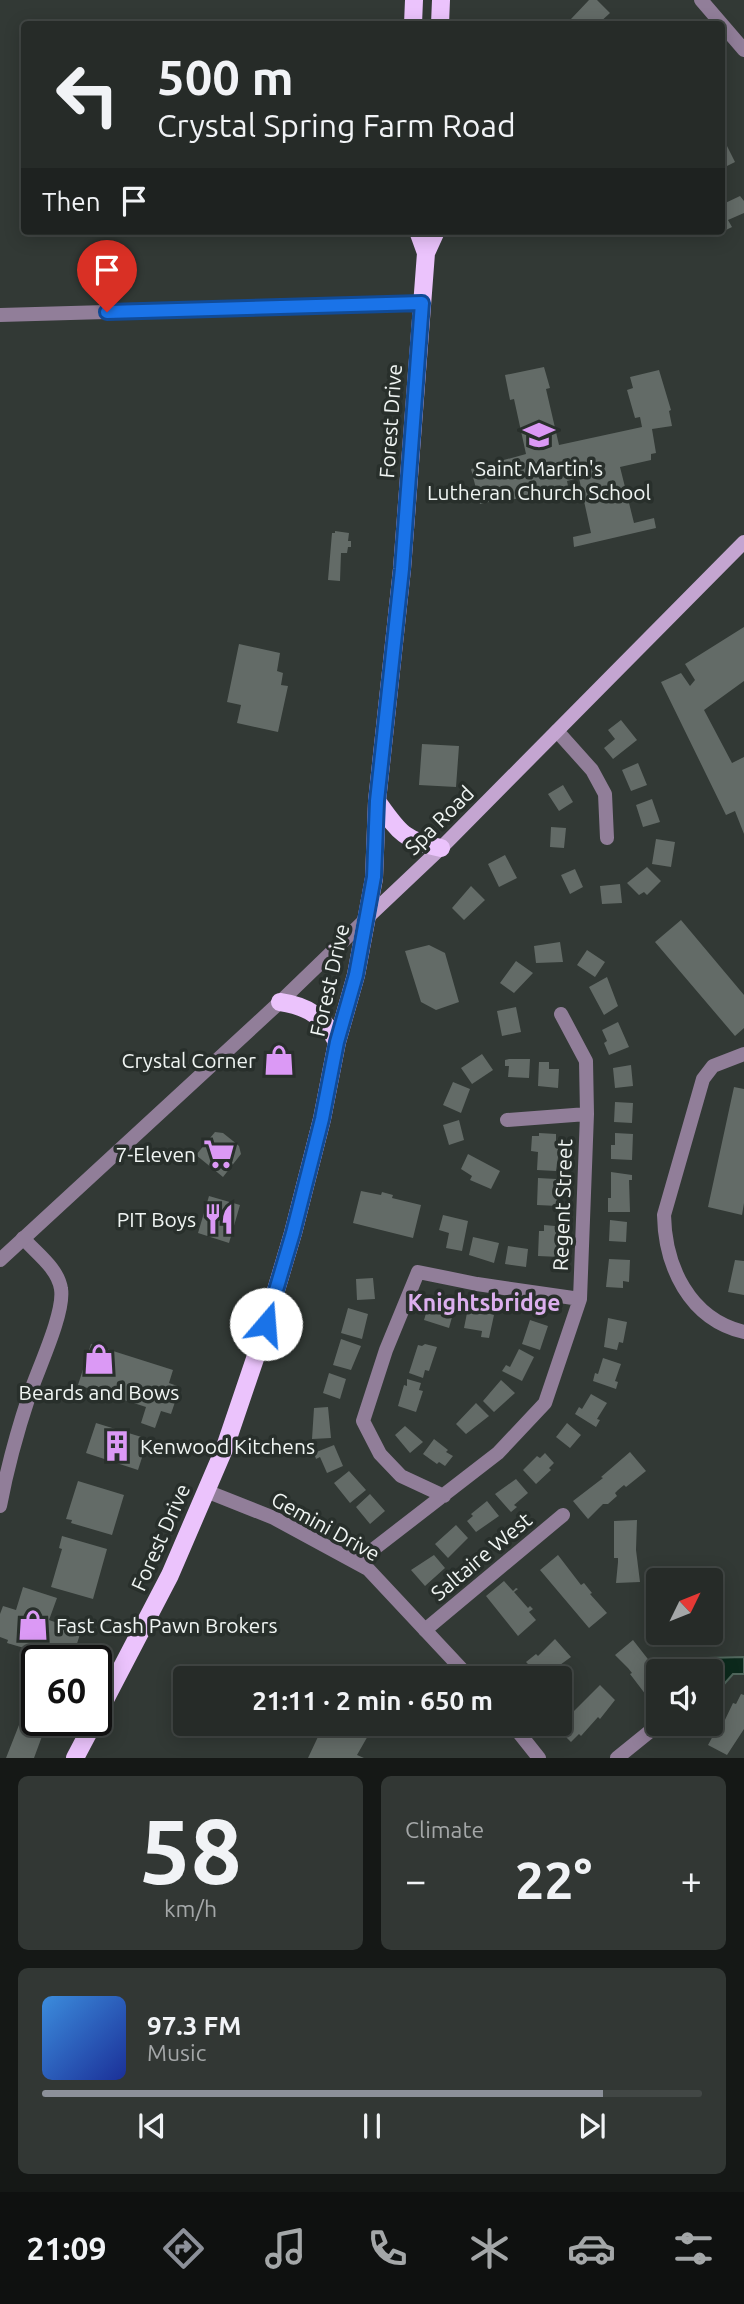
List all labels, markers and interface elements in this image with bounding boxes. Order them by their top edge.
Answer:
icon: left [42,49,133,140]
text: 500 m [157,49,294,104]
text: Crystal Spring Farm Road [157,107,516,143]
icon: arrive [115,182,153,220]
text: Then [42,187,101,216]
pin [77,240,137,312]
icon: arrive [88,251,126,289]
street label: Forest Drive [374,363,406,479]
school or university icon: Saint Martin's Lutheran Church School [522,418,556,452]
place label: Saint Martin's Lutheran Church School [427,456,651,504]
street label: Spa Road [400,781,478,859]
street label: Forest Drive [304,921,354,1039]
shop icon: Crystal Corner [262,1043,296,1077]
place label: Crystal Corner [122,1048,256,1072]
supermarket icon: 7-Eleven [202,1137,236,1171]
street label: Regent Street [548,1139,576,1271]
place label: 7-Eleven [115,1142,196,1166]
restaurant icon: PIT Boys [202,1202,236,1236]
place label: PIT Boys [117,1207,196,1231]
position arrow [229,1287,303,1361]
district label: Knightsbridge [407,1290,561,1315]
shop icon: Beards and Bows [82,1342,116,1376]
place label: Beards and Bows [19,1380,179,1404]
building icon: Kenwood Kitchens [100,1429,134,1463]
place label: Kenwood Kitchens [140,1434,315,1458]
street label: Forest Drive [126,1480,194,1594]
street label: Gemini Drive [268,1486,384,1566]
street label: Saltaire West [426,1507,536,1605]
north arrow [646,1568,723,1645]
map controls [646,1568,723,1736]
shop icon: Fast Cash Pawn Brokers [16,1608,50,1642]
place label: Fast Cash Pawn Brokers [56,1613,278,1637]
speed limit sign: 60 [21,1645,112,1736]
button: sound [646,1659,723,1736]
text: 21:11 · 2 min · 650 m [252,1686,493,1715]
text: 58 [139,1799,242,1901]
text: Climate [405,1817,484,1842]
text: 22° [515,1851,592,1909]
text: − [405,1859,426,1901]
text: + [681,1859,702,1901]
text: km/h [164,1896,217,1921]
text: 97.3 FM [147,2011,241,2040]
text: Music [147,2040,206,2065]
icon: previous [133,2107,171,2145]
icon: pause [353,2107,391,2145]
icon: next [573,2107,611,2145]
icon: directions [159,2224,208,2273]
icon: music [261,2224,310,2273]
icon: phone [363,2224,412,2273]
icon: climate [465,2224,514,2273]
icon: car [567,2224,616,2273]
icon: filters [669,2224,718,2273]
text: 21:09 [26,2230,107,2266]

